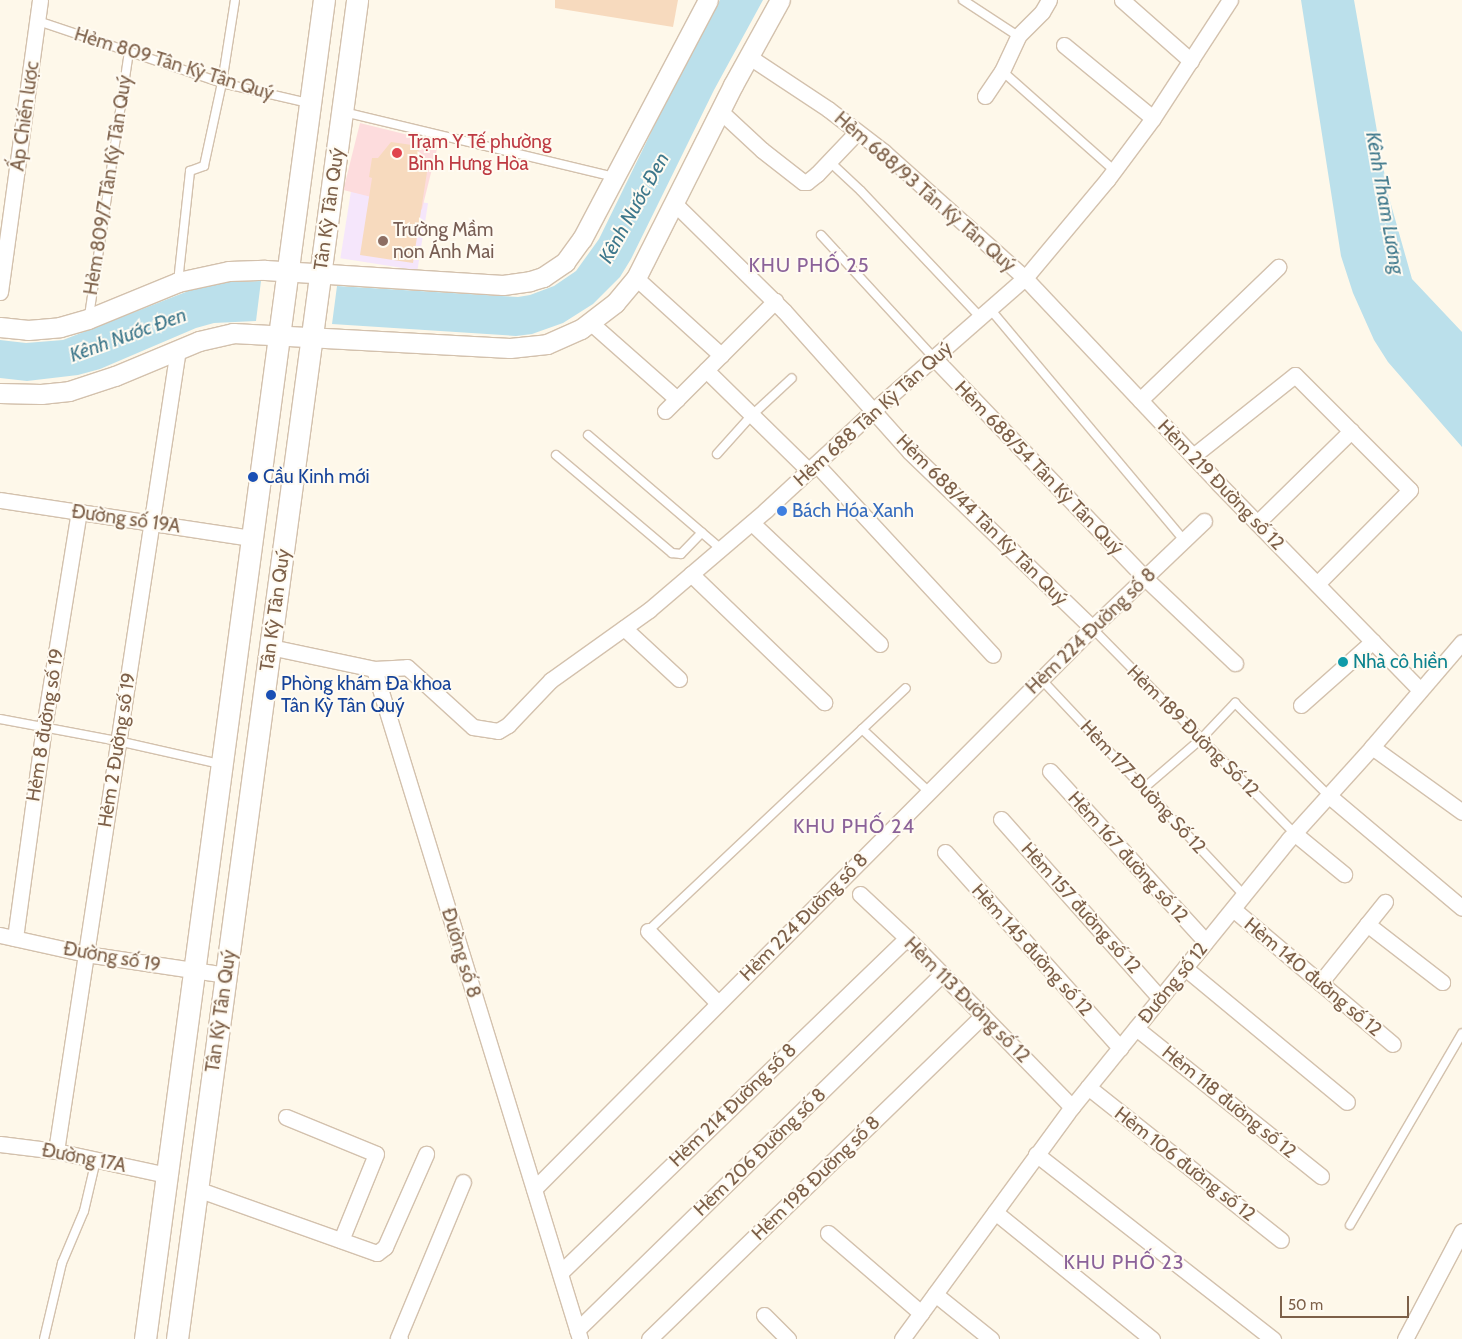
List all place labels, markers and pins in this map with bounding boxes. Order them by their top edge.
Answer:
place label: Trạm Y Tế phường Bình Hưng Hòa [408,131,551,175]
marker: Trạm Y Tế phường Bình Hưng Hòa [390,146,404,160]
place label: Trường Mầm non Ánh Mai [393,219,494,263]
marker: Trường Mầm non Ánh Mai [377,235,389,247]
place label: Cầu Kinh mới [263,466,370,488]
marker: Cầu Kinh mới [247,471,259,483]
place label: Bách Hóa Xanh [792,500,914,522]
marker: Bách Hóa Xanh [776,505,788,517]
place label: Nhà cô hiền [1353,651,1448,673]
marker: Nhà cô hiền [1337,656,1349,668]
place label: Phòng khám Đa khoa Tân Kỳ Tân Quý [281,673,451,717]
marker: Phòng khám Đa khoa Tân Kỳ Tân Quý [265,689,277,701]

